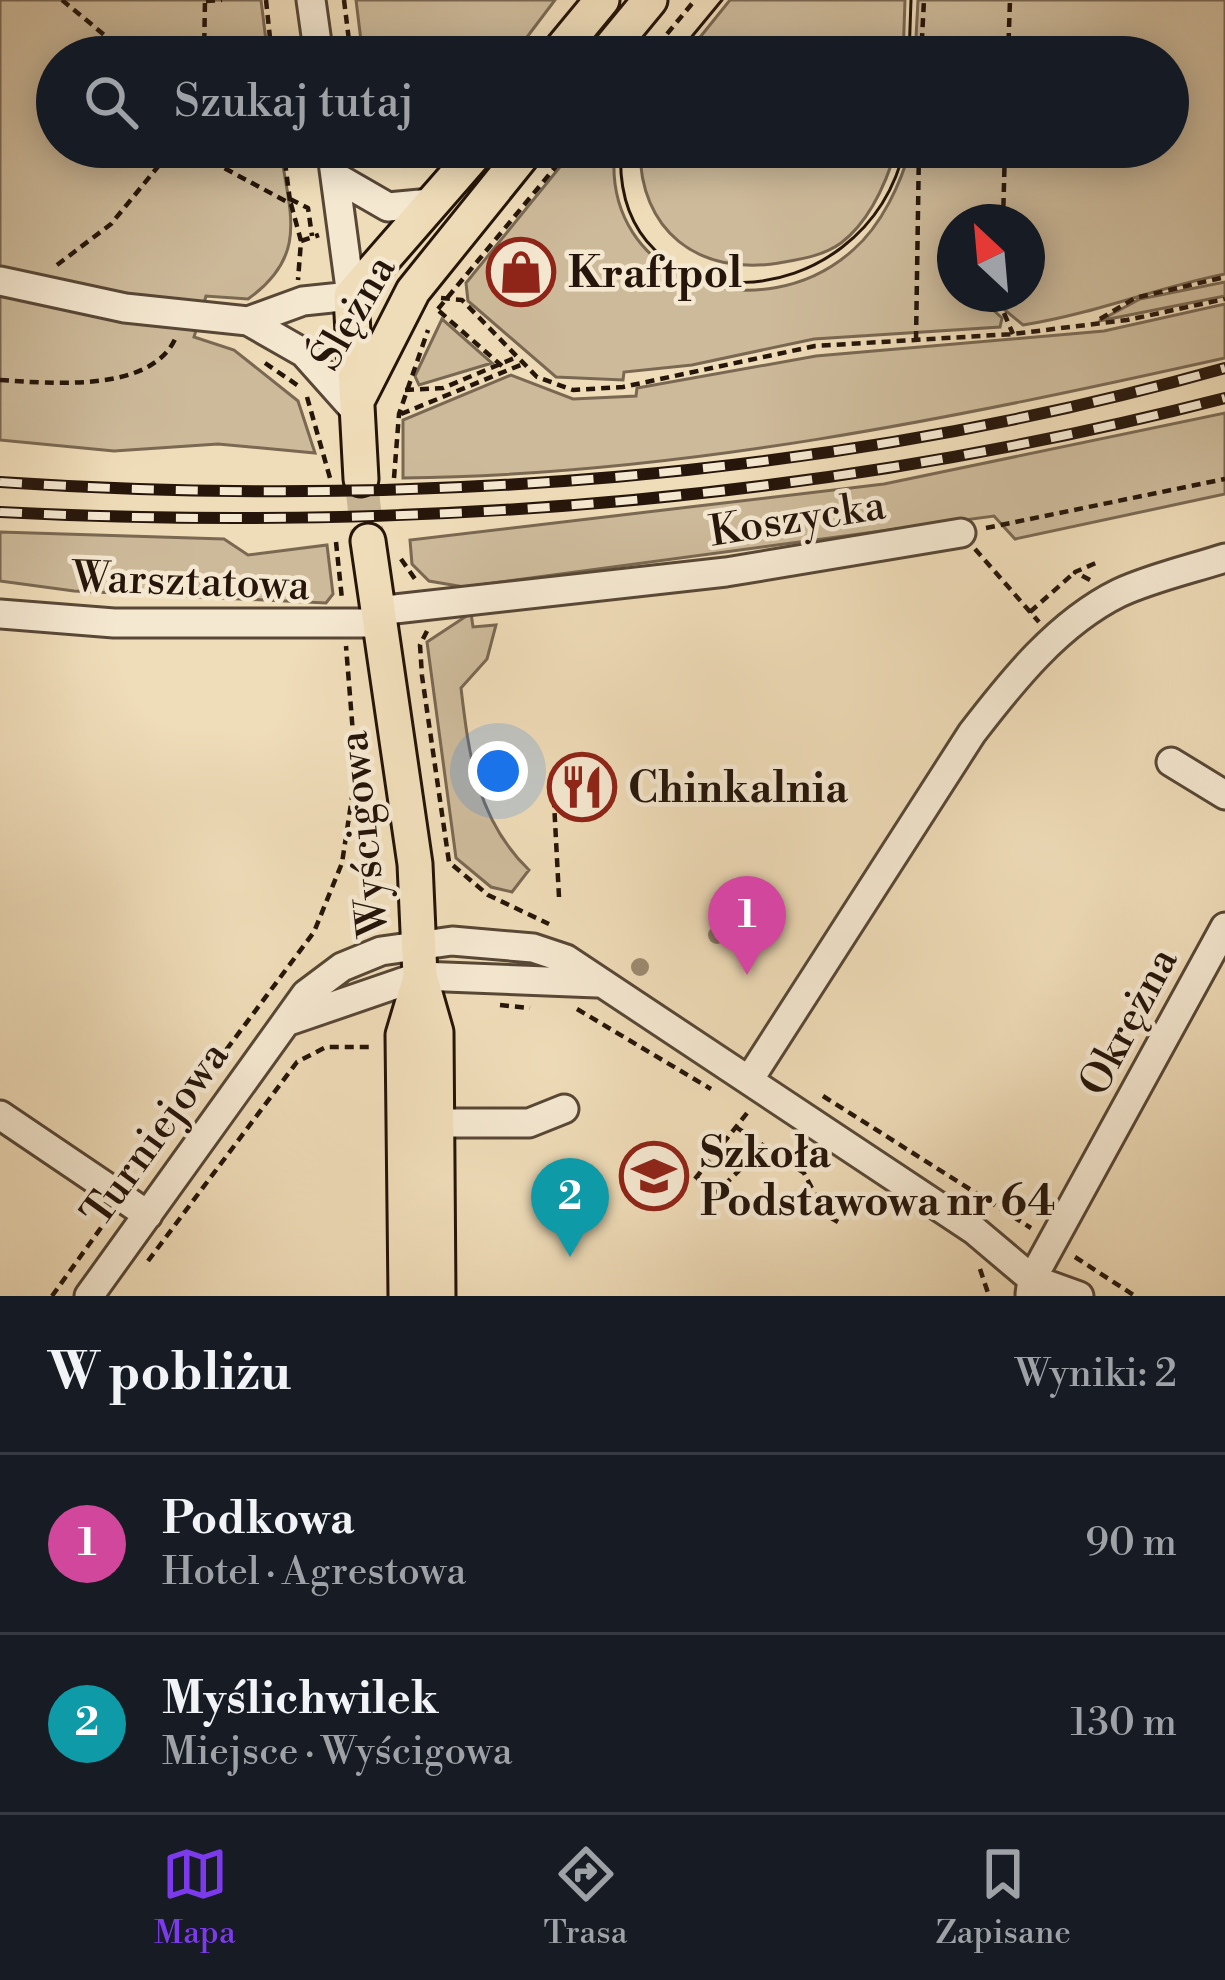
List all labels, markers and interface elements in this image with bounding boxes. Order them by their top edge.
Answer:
search box [36,36,1189,168]
icon: search [78,69,144,135]
text: Szukaj tutaj [174,74,414,131]
north arrow [937,204,1045,312]
shop icon: Kraftpol [486,237,556,307]
street label: Ślężna [298,244,409,380]
place label: Kraftpol [568,248,742,301]
street label: Koszycka [706,479,890,561]
street label: Warsztatowa [69,552,311,613]
street label: Wyścigowa [327,728,403,941]
your location [468,741,528,801]
restaurant icon: Chinkalnia [547,752,617,822]
place label: Chinkalnia [628,763,848,816]
pin: 1 [708,876,786,975]
street label: Okrężna [1068,938,1191,1105]
street label: Turniejowa [71,1031,242,1238]
place label: Szkoła Podstawowa nr 64 [700,1128,1056,1229]
school or university icon: Szkoła Podstawowa nr 64 [619,1141,689,1211]
pin: 2 [531,1158,609,1257]
text: W pobliżu [48,1342,291,1406]
text: Wyniki: 2 [1015,1350,1177,1399]
text: Podkowa [162,1491,354,1548]
text: 1 [78,1519,96,1568]
text: 90 m [1085,1519,1177,1568]
text: Hotel · Agrestowa [162,1548,466,1597]
text: Myślichwilek [162,1671,439,1728]
text: 2 [75,1699,99,1748]
text: 130 m [1071,1699,1177,1748]
text: Miejsce · Wyścigowa [162,1728,512,1777]
tab: Mapa [154,1841,236,1954]
tab: Trasa [544,1841,627,1954]
tab: Zapisane [935,1841,1071,1954]

